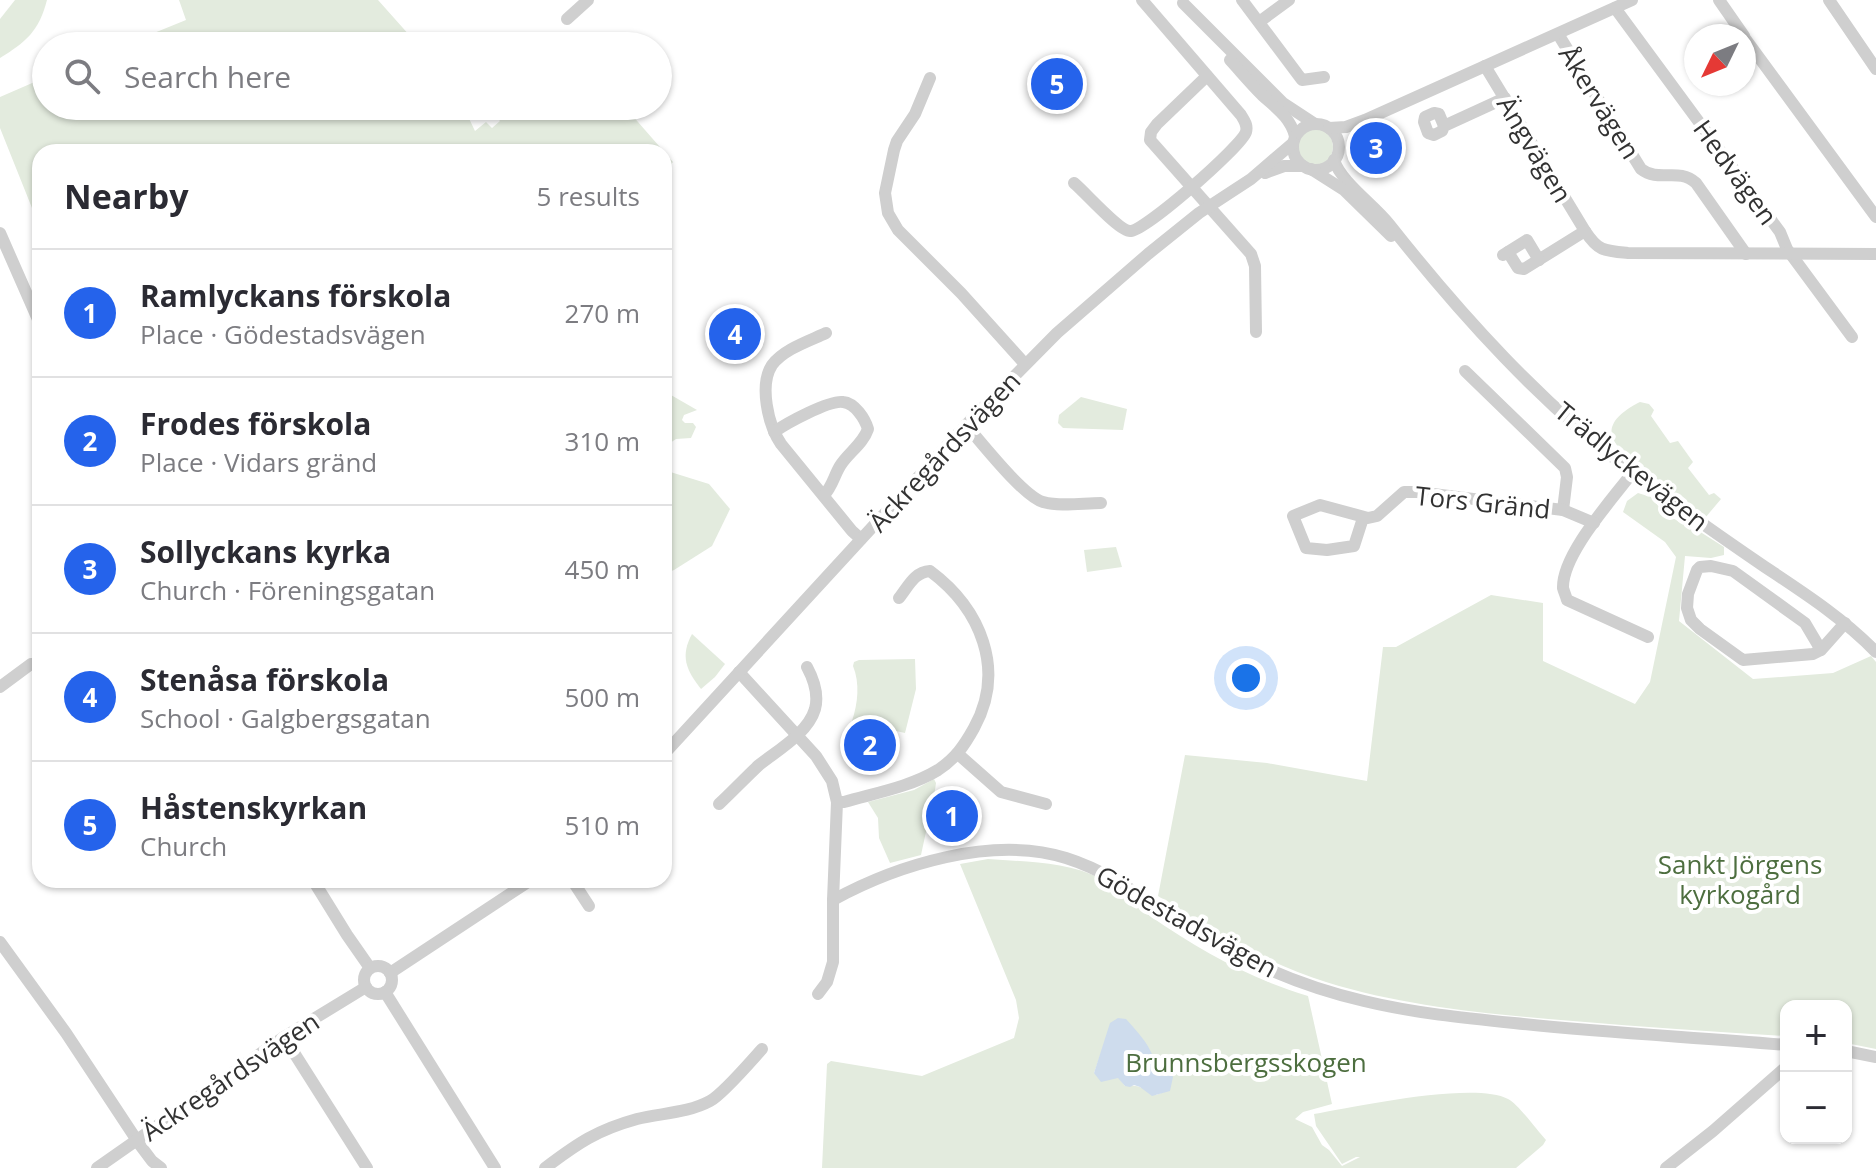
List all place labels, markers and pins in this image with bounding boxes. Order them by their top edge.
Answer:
pin: 5 [1031,54,1083,114]
pin: 3 [1350,118,1402,178]
pin: 4 [709,304,761,364]
pin: 2 [844,715,896,775]
pin: 1 [926,786,978,846]

